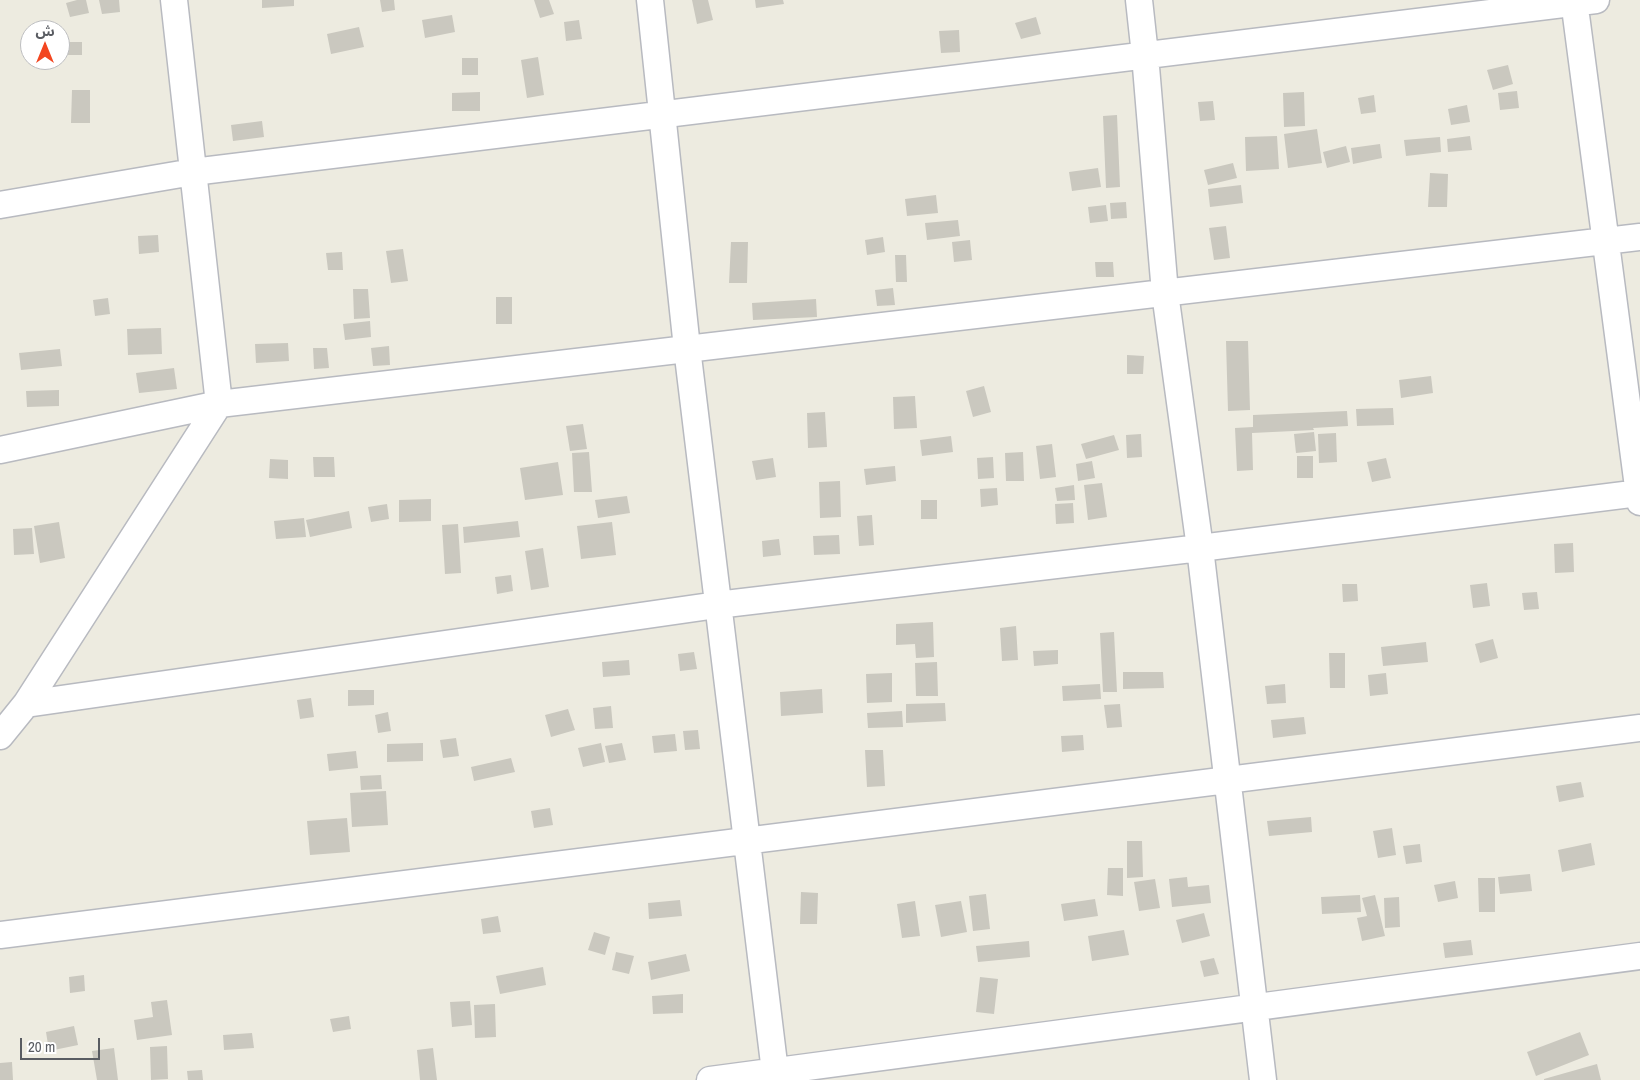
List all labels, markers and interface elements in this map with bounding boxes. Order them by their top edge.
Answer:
north arrow [20,20,70,70]
text: ش [35,22,55,40]
scale bar [22,1028,102,1060]
text: 20 m [28,1036,55,1057]

